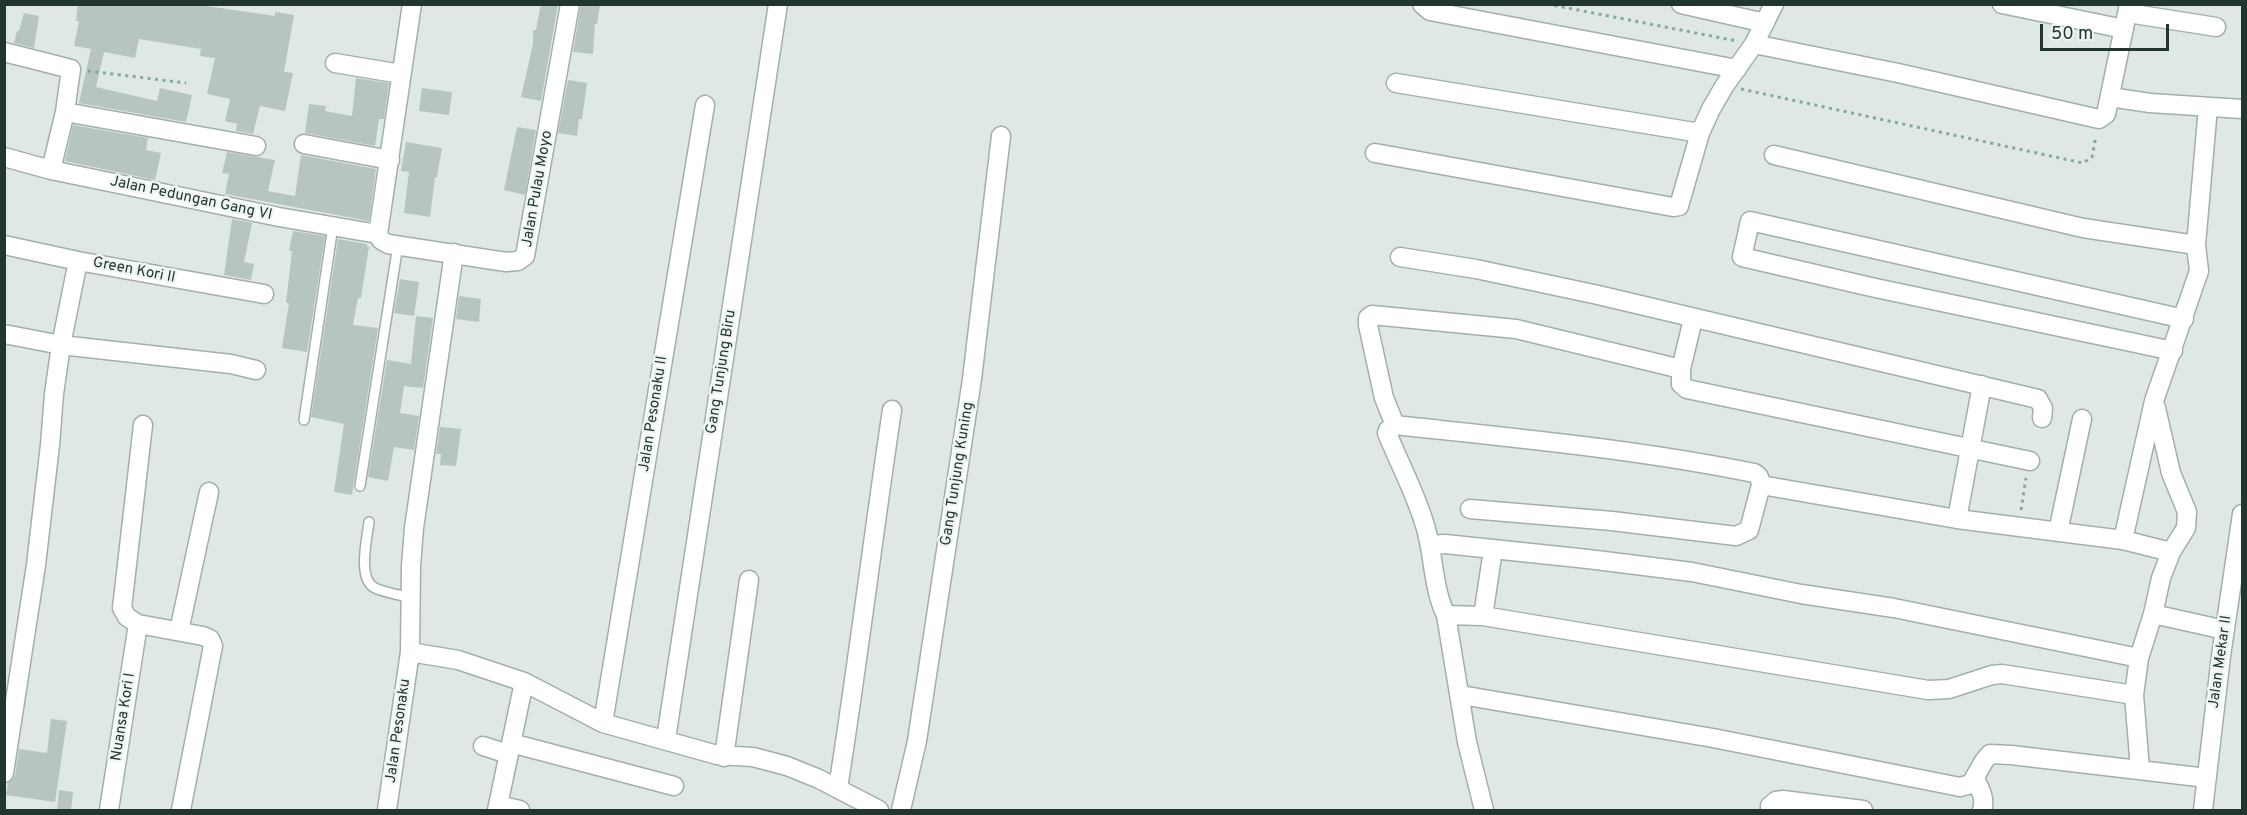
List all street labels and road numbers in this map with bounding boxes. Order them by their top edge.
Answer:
street label: Jalan Pulau Moyo [519,129,557,249]
street label: Jalan Pedungan Gang VI [108,173,274,225]
street label: Green Kori II [91,254,177,288]
street label: Gang Tunjung Biru [703,309,741,435]
street label: Jalan Pesonaku II [636,355,672,473]
street label: Gang Tunjung Kuning [938,401,978,547]
street label: Jalan Mekar II [2206,614,2236,710]
street label: Nuansa Kori I [108,672,140,762]
street label: Jalan Pesonaku [383,678,415,784]

